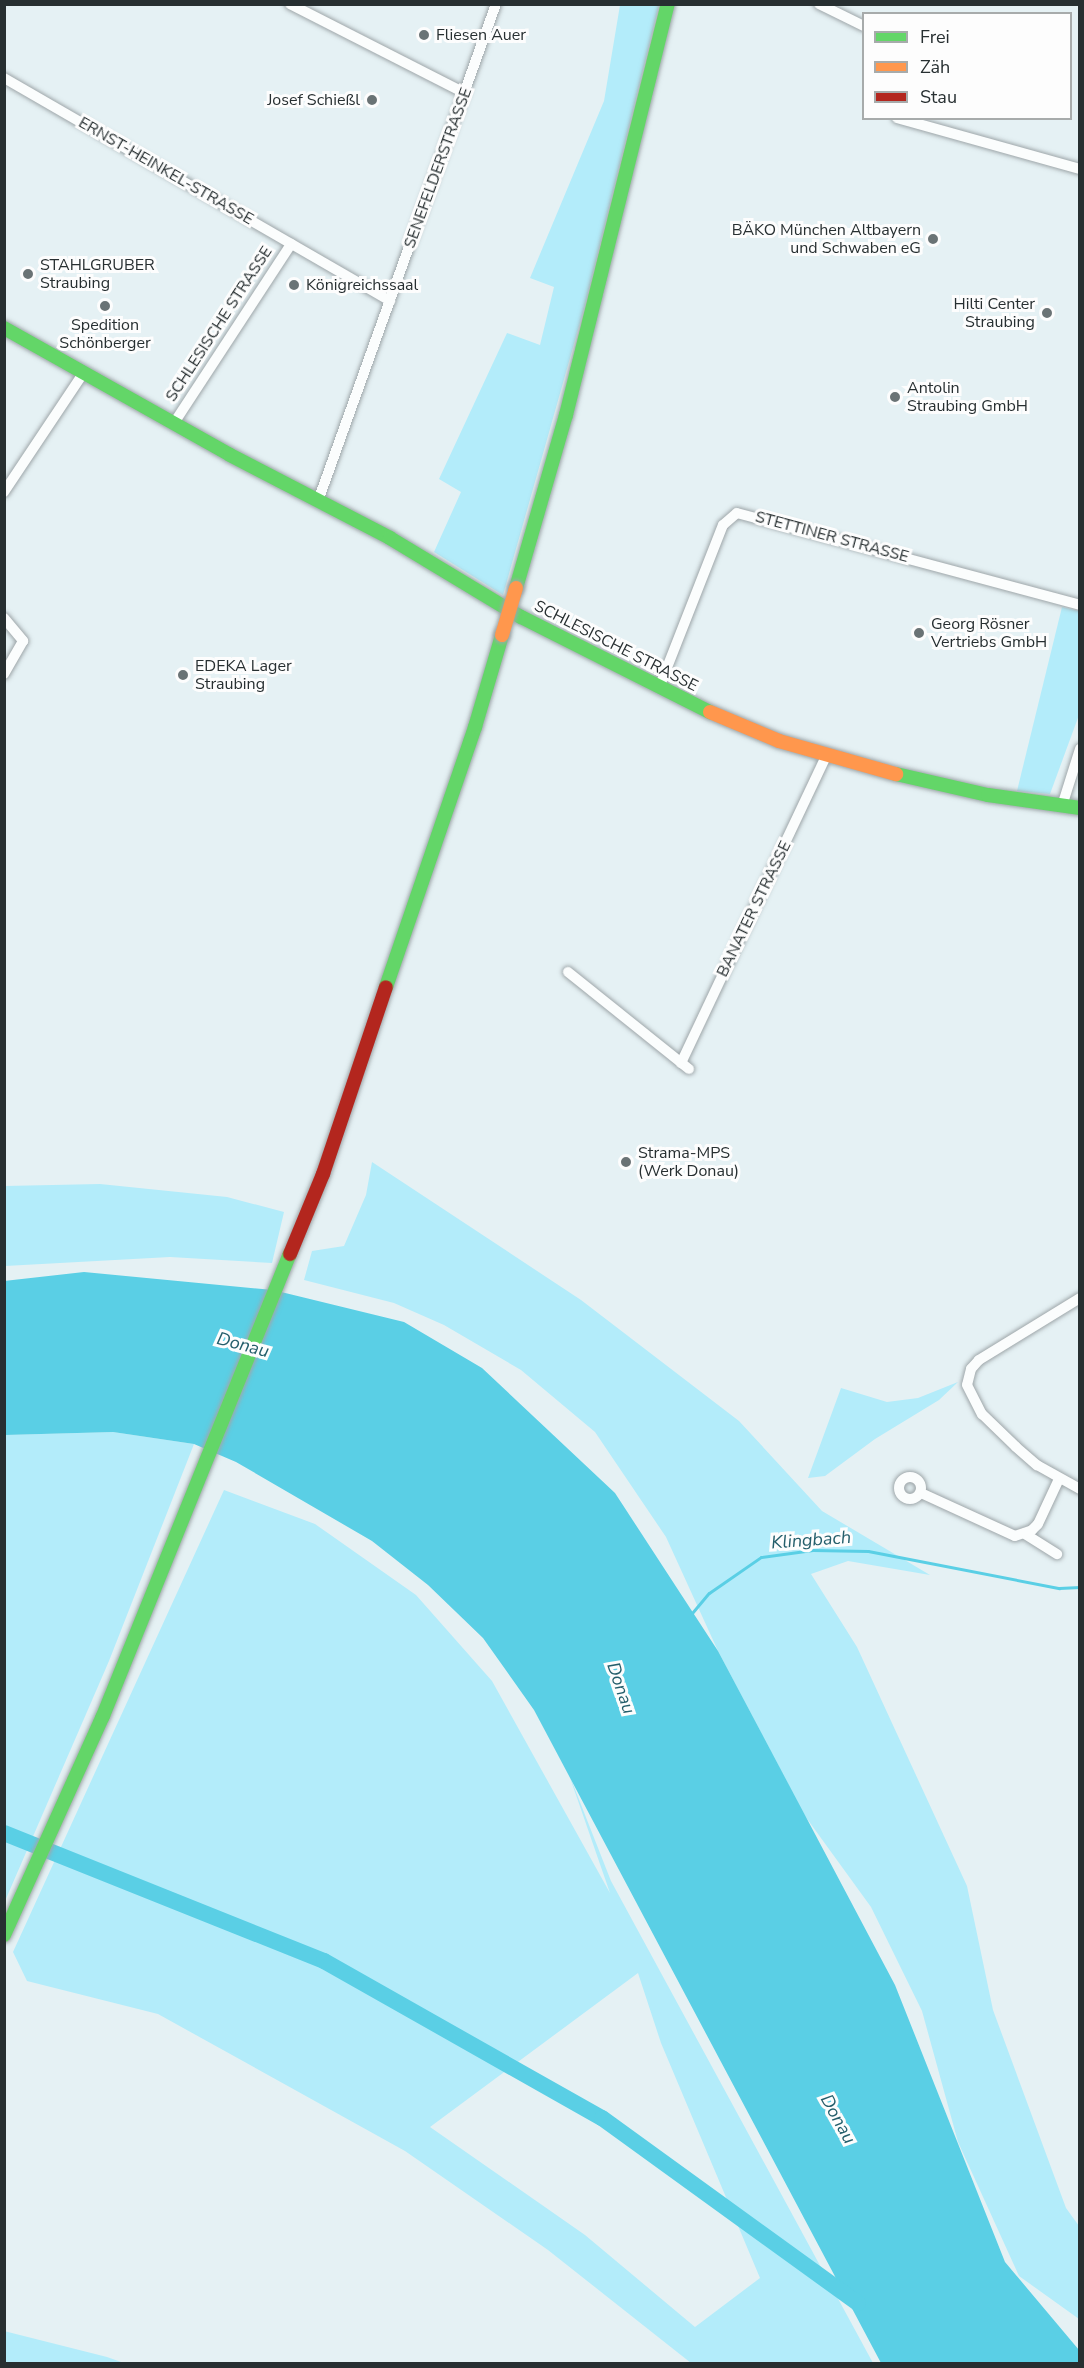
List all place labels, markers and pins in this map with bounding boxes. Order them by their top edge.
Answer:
place label: Fliesen Auer [436,25,526,45]
marker: Fliesen Auer [417,28,431,42]
place label: Josef Schießl [267,90,360,110]
marker: Josef Schießl [365,93,379,107]
place label: BÄKO München Altbayern und Schwaben eG [732,220,921,258]
marker: BÄKO München Altbayern und Schwaben eG [926,232,940,246]
place label: STAHLGRUBER Straubing [40,255,155,293]
marker: STAHLGRUBER Straubing [21,267,35,281]
place label: Königreichssaal [306,275,418,295]
marker: Königreichssaal [287,278,301,292]
place label: Hilti Center Straubing [954,294,1035,332]
marker: Spedition Schönberger [98,299,112,313]
marker: Hilti Center Straubing [1040,306,1054,320]
place label: Spedition Schönberger [59,315,151,353]
place label: Antolin Straubing GmbH [907,378,1028,416]
marker: Antolin Straubing GmbH [888,390,902,404]
place label: Georg Rösner Vertriebs GmbH [931,614,1047,652]
marker: Georg Rösner Vertriebs GmbH [912,626,926,640]
place label: EDEKA Lager Straubing [195,656,292,694]
marker: EDEKA Lager Straubing [176,668,190,682]
place label: Strama-MPS (Werk Donau) [638,1143,739,1181]
marker: Strama-MPS (Werk Donau) [619,1155,633,1169]

